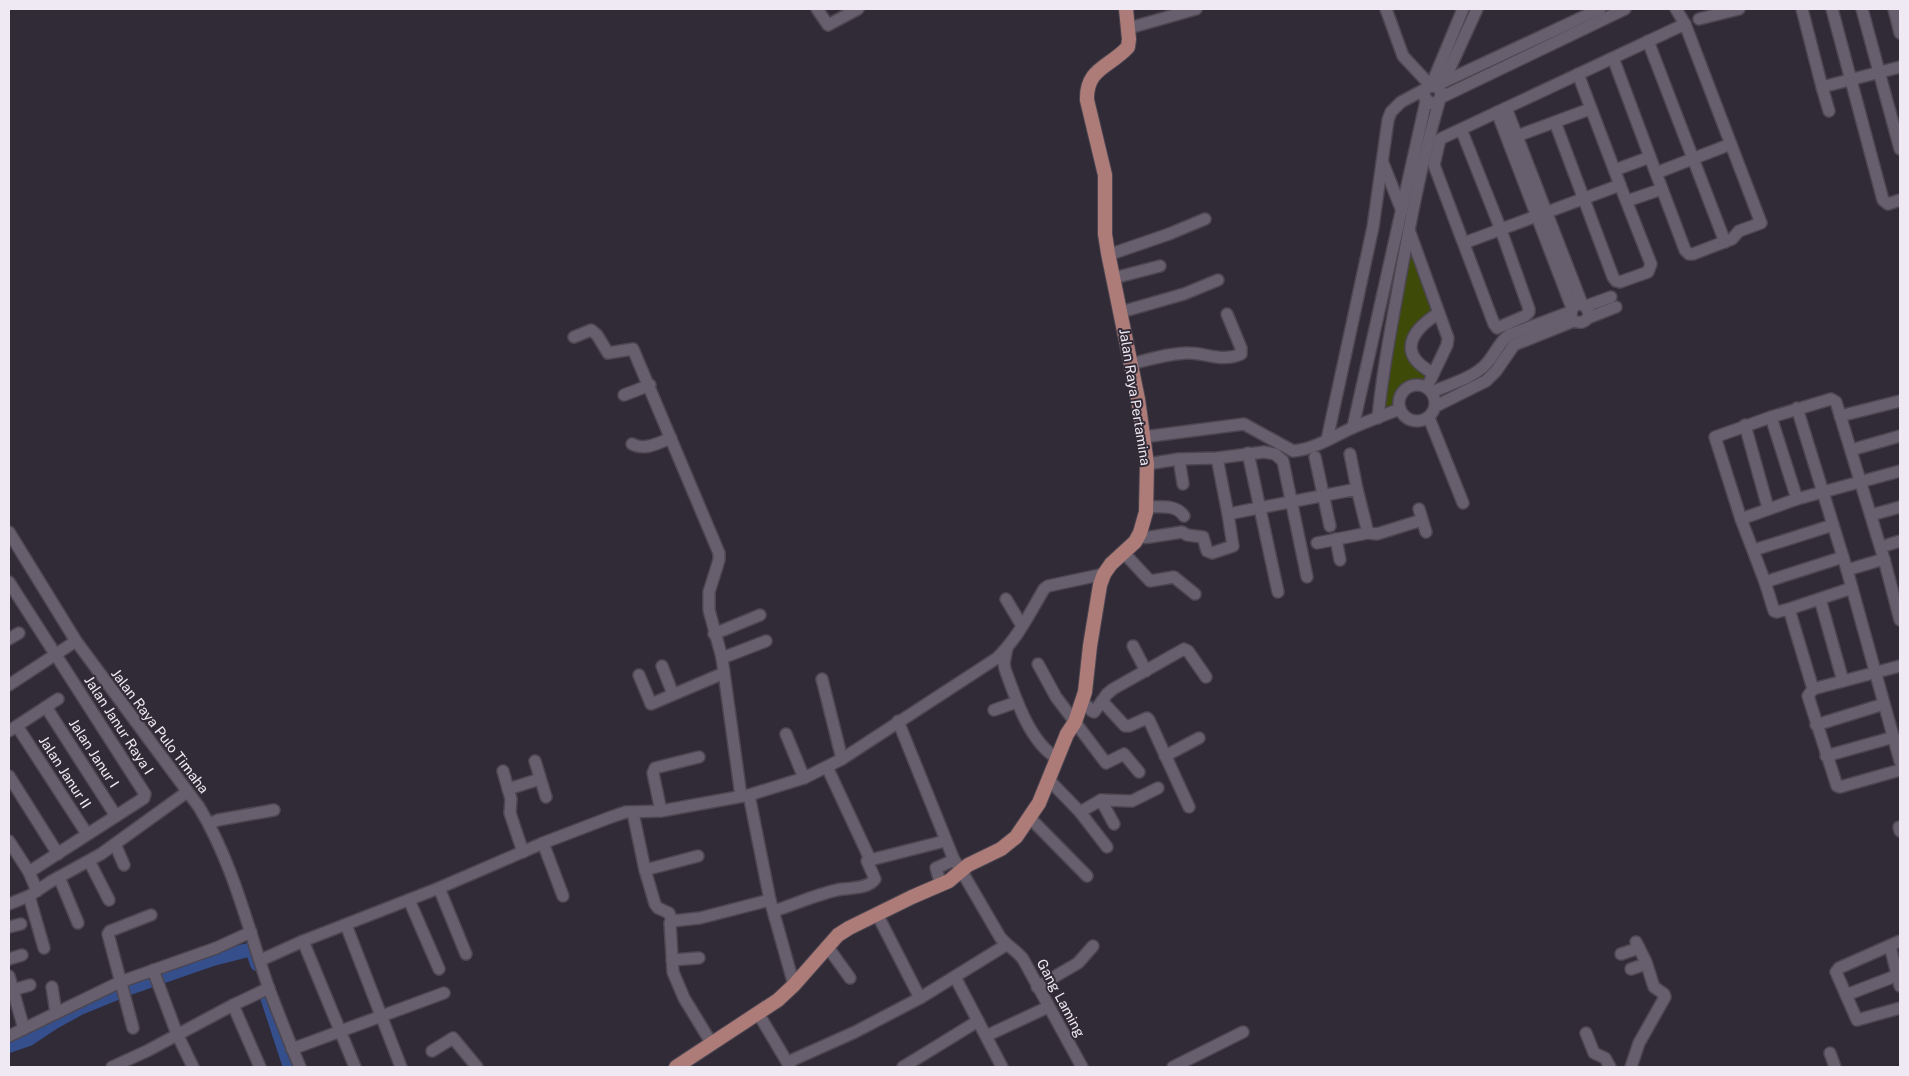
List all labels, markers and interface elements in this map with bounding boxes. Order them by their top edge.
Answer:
street label: Jalan Raya Pertamina [1116,327,1154,467]
street label: Jalan Raya Pulo Timaha [108,666,212,796]
street label: Jalan Janur Raya I [81,673,157,777]
street label: Jalan Janur I [66,716,122,790]
street label: Jalan Janur II [36,733,94,811]
street label: Gang Laming [1034,956,1088,1040]

